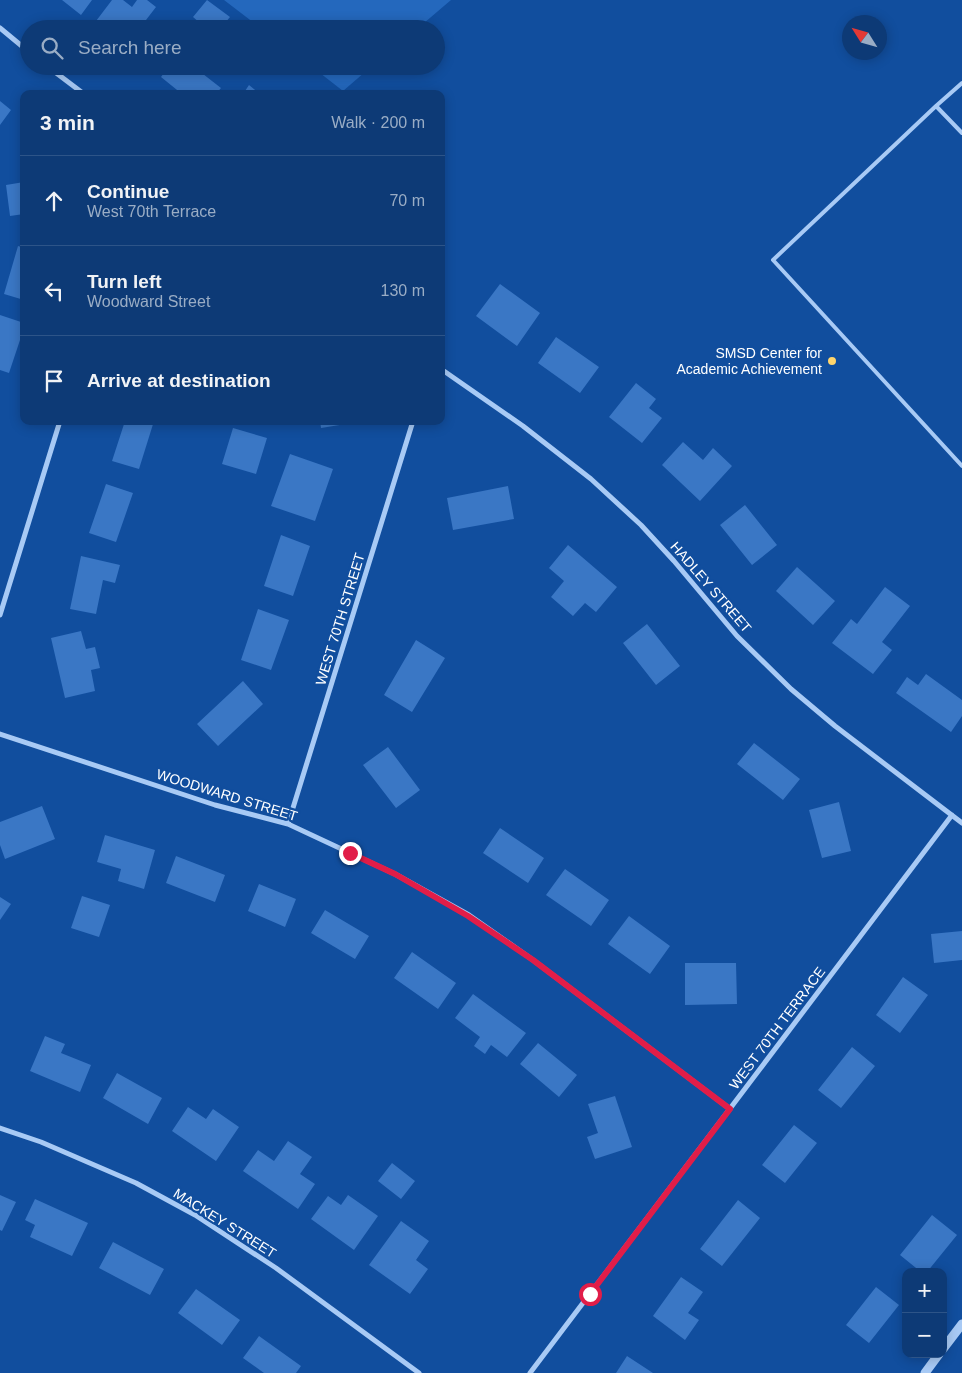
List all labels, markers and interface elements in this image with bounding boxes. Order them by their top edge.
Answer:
north arrow [842,15,887,60]
search box [20,20,445,75]
icon: search [38,34,66,62]
text: Search here [78,37,182,58]
text: 3 min [40,111,95,134]
text: Walk · 200 m [331,114,425,131]
text: Continue [87,181,169,202]
icon: ahead [40,187,68,215]
text: 70 m [389,192,425,209]
text: West 70th Terrace [87,203,216,220]
text: Turn left [87,271,162,292]
icon: left [40,277,68,305]
text: 130 m [381,282,425,299]
text: Woodward Street [87,293,210,310]
place label: SMSD Center for Academic Achievement [676,345,822,377]
marker: SMSD Center for Academic Achievement [826,355,838,367]
icon: arrive [40,367,68,395]
text: Arrive at destination [87,370,271,391]
street label: HADLEY STREET [667,538,755,636]
street label: WEST 70TH STREET [312,551,368,687]
street label: WOODWARD STREET [155,766,300,824]
route end [339,842,362,865]
street label: WEST 70TH TERRACE [726,964,828,1092]
street label: MACKEY STREET [171,1185,280,1261]
map controls [902,1268,947,1358]
button: + [902,1268,947,1313]
route start [579,1283,602,1306]
button: − [902,1313,947,1358]

